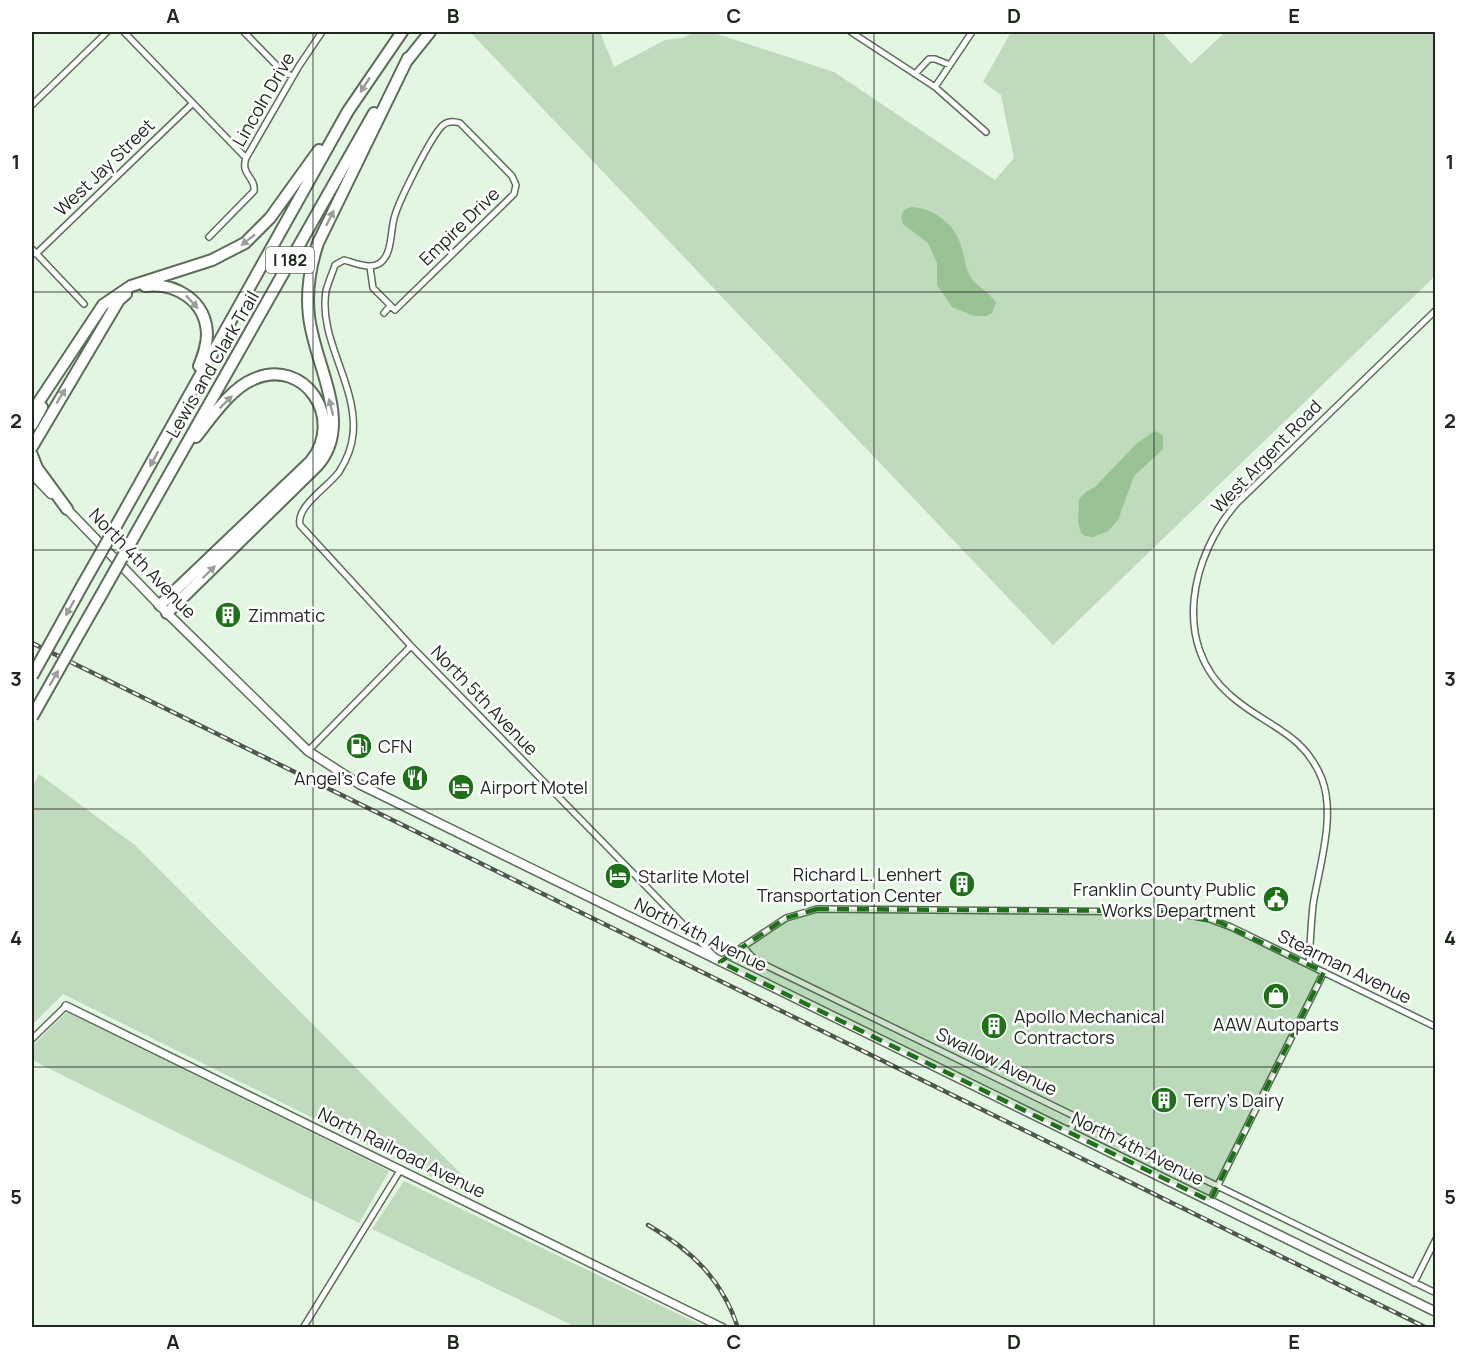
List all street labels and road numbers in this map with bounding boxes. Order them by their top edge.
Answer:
street label: Lincoln Drive [226,48,300,150]
street label: West Jay Street [49,113,159,221]
street label: Empire Drive [414,182,504,270]
road number: I 182 [266,247,314,273]
street label: Lewis and Clark Trail [160,286,264,442]
street label: West Argent Road [1206,394,1326,518]
street label: North 4th Avenue [84,503,202,623]
street label: North 5th Avenue [426,640,544,760]
street label: North 4th Avenue [631,891,771,977]
street label: Stearman Avenue [1274,923,1416,1009]
street label: Swallow Avenue [932,1021,1062,1101]
street label: North Railroad Avenue [314,1101,490,1203]
street label: North 4th Avenue [1068,1105,1208,1191]

